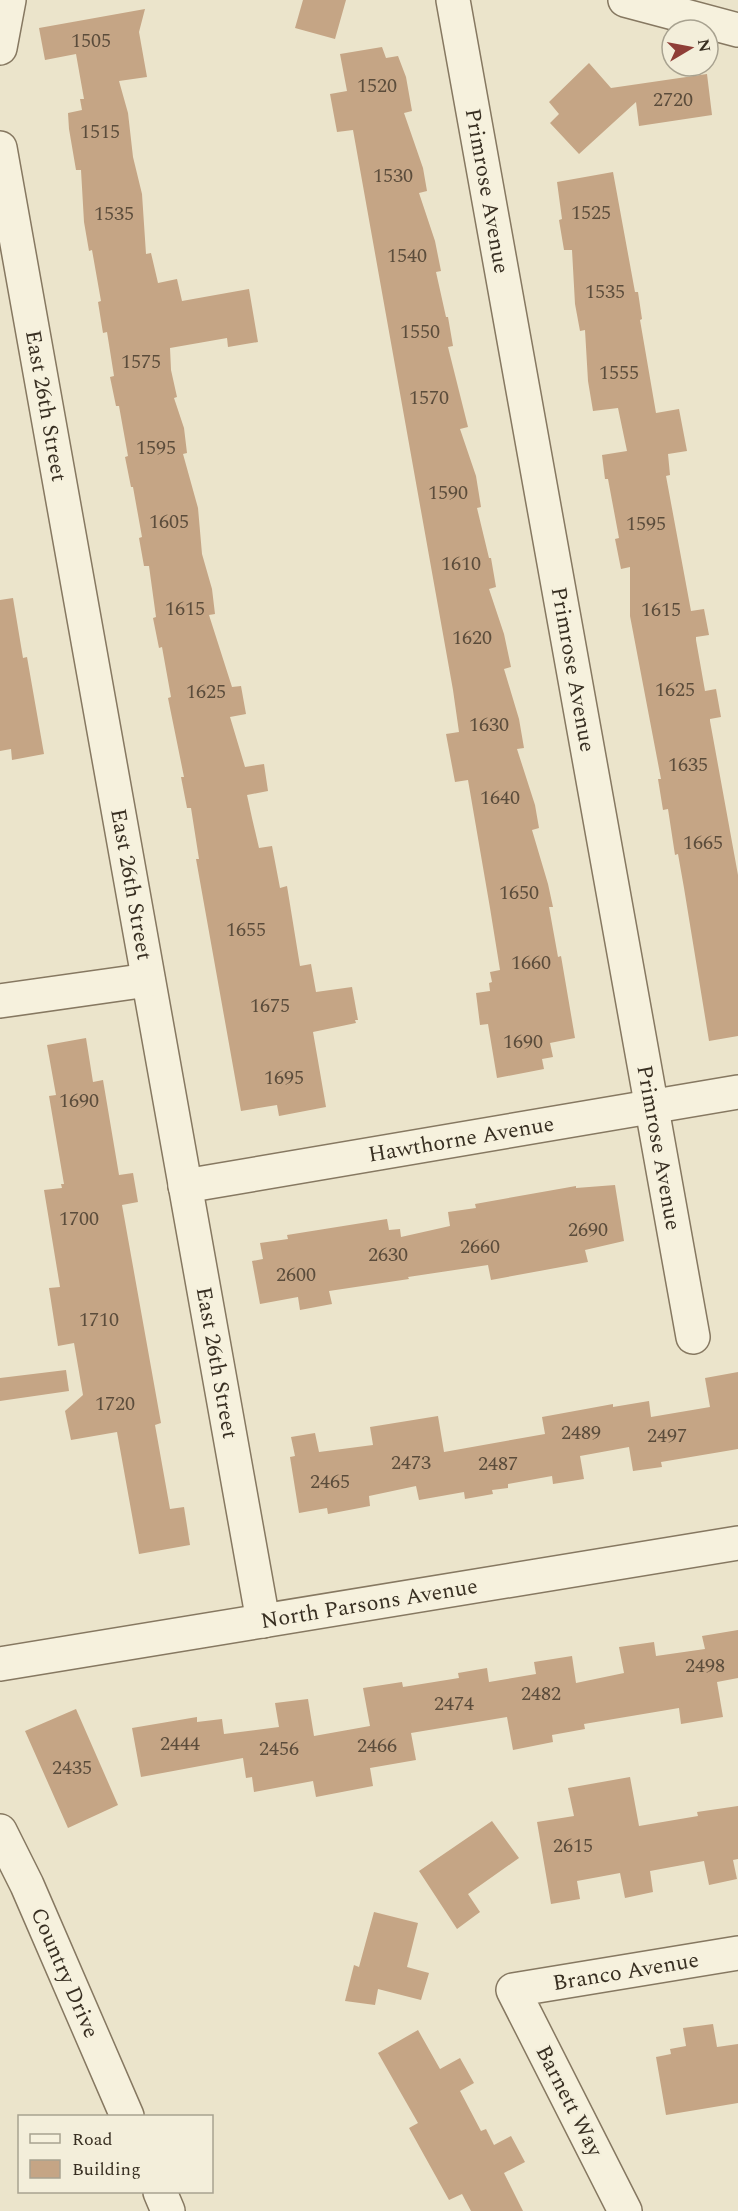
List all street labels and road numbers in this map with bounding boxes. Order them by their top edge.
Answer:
street label: Primrose Avenue [456,106,518,276]
street label: East 26th Street [16,327,76,485]
street label: Primrose Avenue [542,584,604,755]
street label: East 26th Street [102,806,161,963]
street label: Primrose Avenue [628,1062,690,1233]
street label: Hawthorne Avenue [366,1107,556,1171]
street label: East 26th Street [187,1284,247,1442]
street label: North Parsons Avenue [258,1569,480,1638]
street label: Country Drive [22,1902,108,2043]
street label: Branco Avenue [550,1943,701,2000]
street label: Barnett Way [527,2040,612,2164]

